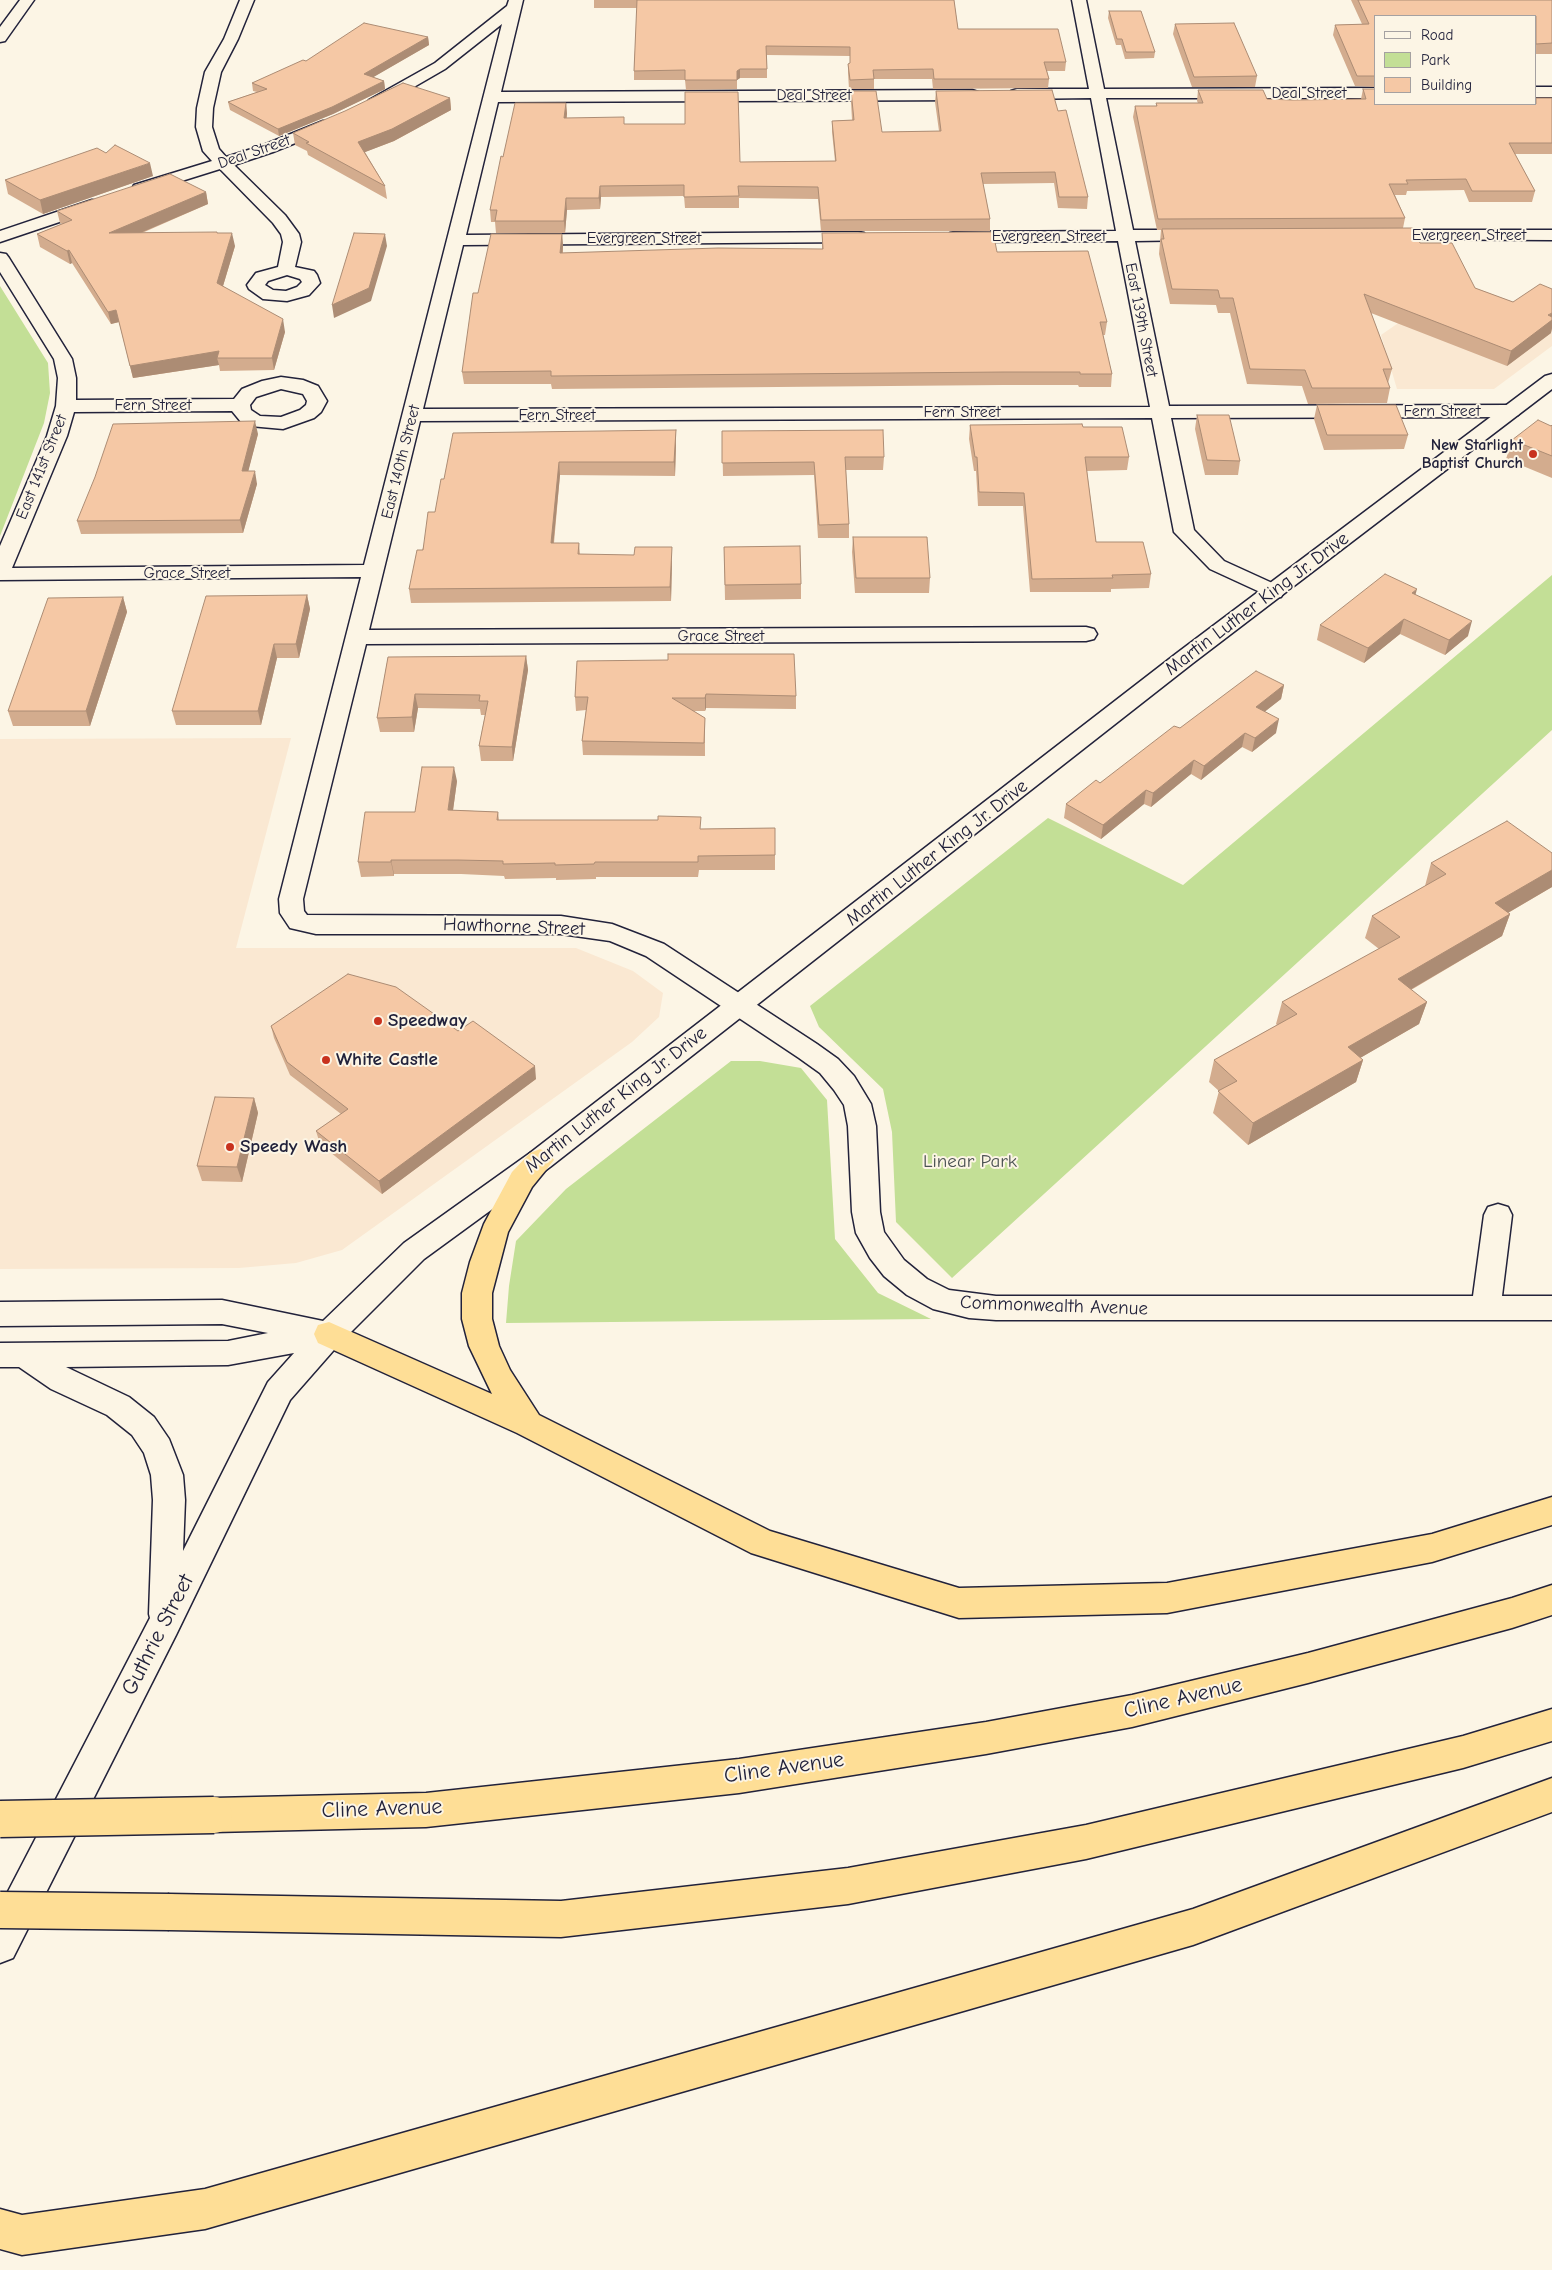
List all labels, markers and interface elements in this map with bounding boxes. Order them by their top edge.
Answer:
legend [1374,15,1537,105]
text: Road [1421,26,1453,44]
text: Park [1421,51,1450,69]
text: Building [1421,76,1472,94]
street label: Deal Street [1271,83,1347,103]
street label: Deal Street [776,85,852,105]
street label: Deal Street [215,131,293,173]
street label: Evergreen Street [1412,225,1526,245]
street label: Evergreen Street [992,226,1106,246]
street label: Evergreen Street [587,228,701,248]
street label: East 139th Street [1121,261,1161,379]
street label: Fern Street [115,395,191,415]
street label: Fern Street [1404,401,1480,421]
street label: Fern Street [924,402,1000,422]
street label: East 140th Street [378,403,424,521]
street label: Fern Street [519,405,595,425]
street label: East 141st Street [12,412,72,522]
place label: New Starlight Baptist Church [1422,435,1523,473]
marker: New Starlight Baptist Church [1527,448,1539,460]
street label: Martin Luther King Jr. Drive [1161,527,1353,681]
street label: Grace Street [144,563,230,583]
street label: Grace Street [678,626,764,646]
street label: Martin Luther King Jr. Drive [842,775,1032,931]
street label: Hawthorne Street [443,913,585,941]
place label: Speedway [388,1010,467,1032]
marker: Speedway [372,1015,384,1027]
street label: Martin Luther King Jr. Drive [521,1022,711,1178]
place label: White Castle [336,1049,438,1071]
marker: White Castle [320,1054,332,1066]
place label: Speedy Wash [240,1136,347,1158]
marker: Speedy Wash [224,1141,236,1153]
park label: Linear Park [923,1151,1017,1173]
street label: Commonwealth Avenue [960,1291,1148,1321]
street label: Guthrie Street [116,1570,200,1700]
street label: Cline Avenue [1121,1672,1245,1724]
street label: Cline Avenue [722,1747,846,1789]
street label: Cline Avenue [321,1794,443,1824]

